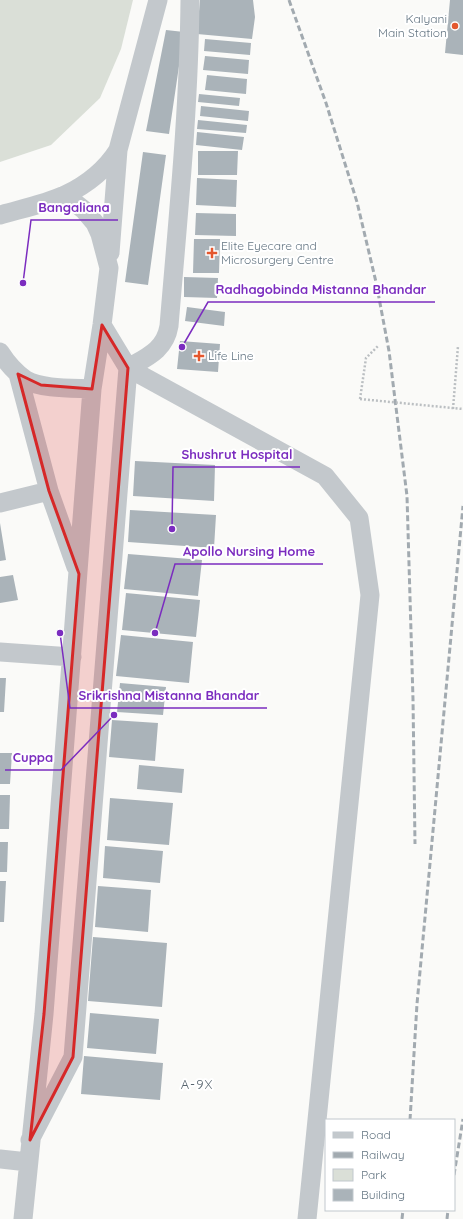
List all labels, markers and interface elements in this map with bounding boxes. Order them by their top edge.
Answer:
place label: Kalyani Main Station [378,11,447,40]
marker: Kalyani Main Station [450,21,460,31]
callout: Bangaliana [31,195,118,220]
text: Bangaliana [38,199,110,215]
place label: Elite Eyecare and Microsurgery Centre [221,238,334,267]
marker: Elite Eyecare and Microsurgery Centre [206,247,218,259]
callout: Radhagobinda Mistanna Bhandar [208,277,435,302]
text: Radhagobinda Mistanna Bhandar [216,281,427,297]
place label: Life Line [208,348,254,363]
marker: Life Line [193,350,205,362]
callout: Shushrut Hospital [173,442,300,467]
text: Shushrut Hospital [181,446,293,462]
callout: Apollo Nursing Home [175,539,323,564]
text: Apollo Nursing Home [183,543,315,559]
callout: Srikrishna Mistanna Bhandar [70,683,267,708]
text: Srikrishna Mistanna Bhandar [79,687,260,703]
callout: Cuppa [5,745,61,770]
text: Cuppa [13,749,53,765]
district label: A-9X [181,1076,213,1092]
legend [325,1119,455,1211]
text: Road [361,1127,391,1142]
text: Railway [361,1147,405,1162]
text: Park [361,1167,386,1182]
text: Building [361,1187,405,1202]

